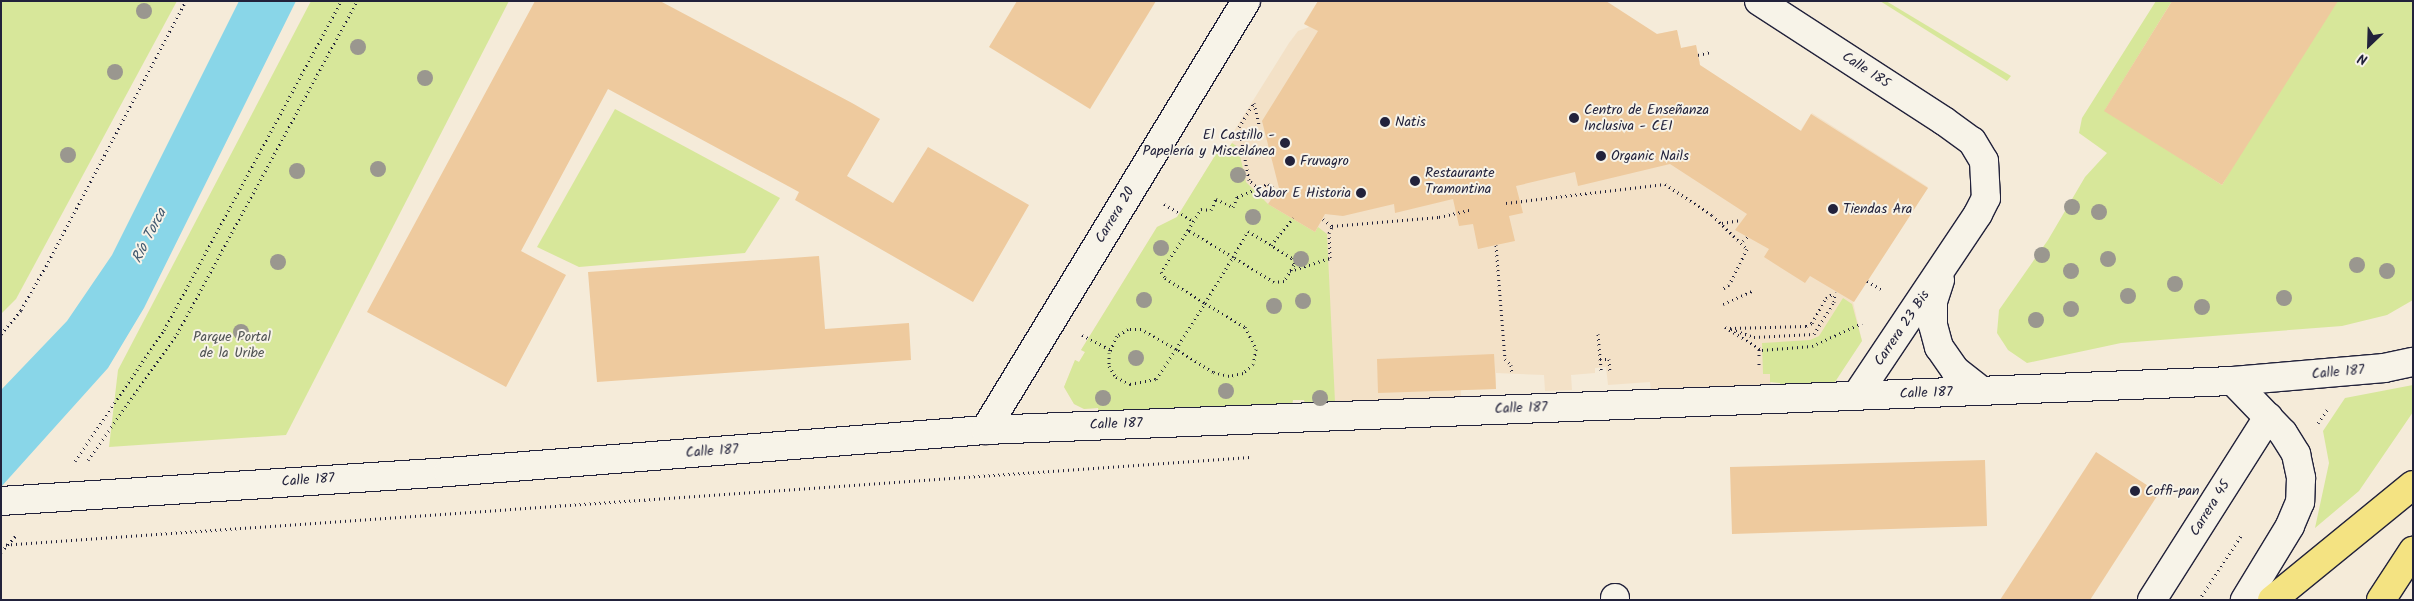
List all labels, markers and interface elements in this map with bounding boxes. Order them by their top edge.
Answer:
north arrow [2344,20,2394,70]
text: N [2354,47,2371,71]
street label: Calle 185 [1839,48,1893,92]
place label: Centro de Enseñanza Inclusiva - CEI [1584,102,1709,134]
marker: Centro de Enseñanza Inclusiva - CEI [1568,112,1580,124]
place label: Natis [1395,114,1426,130]
marker: Natis [1379,116,1391,128]
place label: El Castillo - Papelería y Miscelánea [1143,127,1275,160]
marker: El Castillo - Papelería y Miscelánea [1279,137,1291,149]
place label: Organic Nails [1611,148,1689,164]
marker: Organic Nails [1595,150,1607,162]
place label: Fruvagro [1300,153,1349,169]
marker: Fruvagro [1284,155,1296,167]
place label: Restaurante Tramontina [1425,165,1495,198]
marker: Restaurante Tramontina [1409,175,1421,187]
street label: Carrera 20 [1092,184,1138,246]
place label: Sabor E Historia [1254,185,1351,201]
marker: Sabor E Historia [1355,187,1367,199]
place label: Tiendas Ara [1843,201,1912,217]
marker: Tiendas Ara [1827,203,1839,215]
water label: Río Torca [129,206,171,266]
street label: Carrera 23 Bis [1871,287,1933,369]
park label: Parque Portal de la Uribe [193,329,271,362]
street label: Calle 187 [2311,361,2365,383]
street label: Calle 187 [1899,384,1953,402]
street label: Calle 187 [1494,399,1548,417]
street label: Calle 187 [1089,415,1143,433]
street label: Calle 187 [685,441,739,461]
street label: Calle 187 [281,470,335,490]
street label: Carrera 45 [2186,477,2234,539]
place label: Coffi-pan [2145,483,2200,499]
marker: Coffi-pan [2129,485,2141,497]

